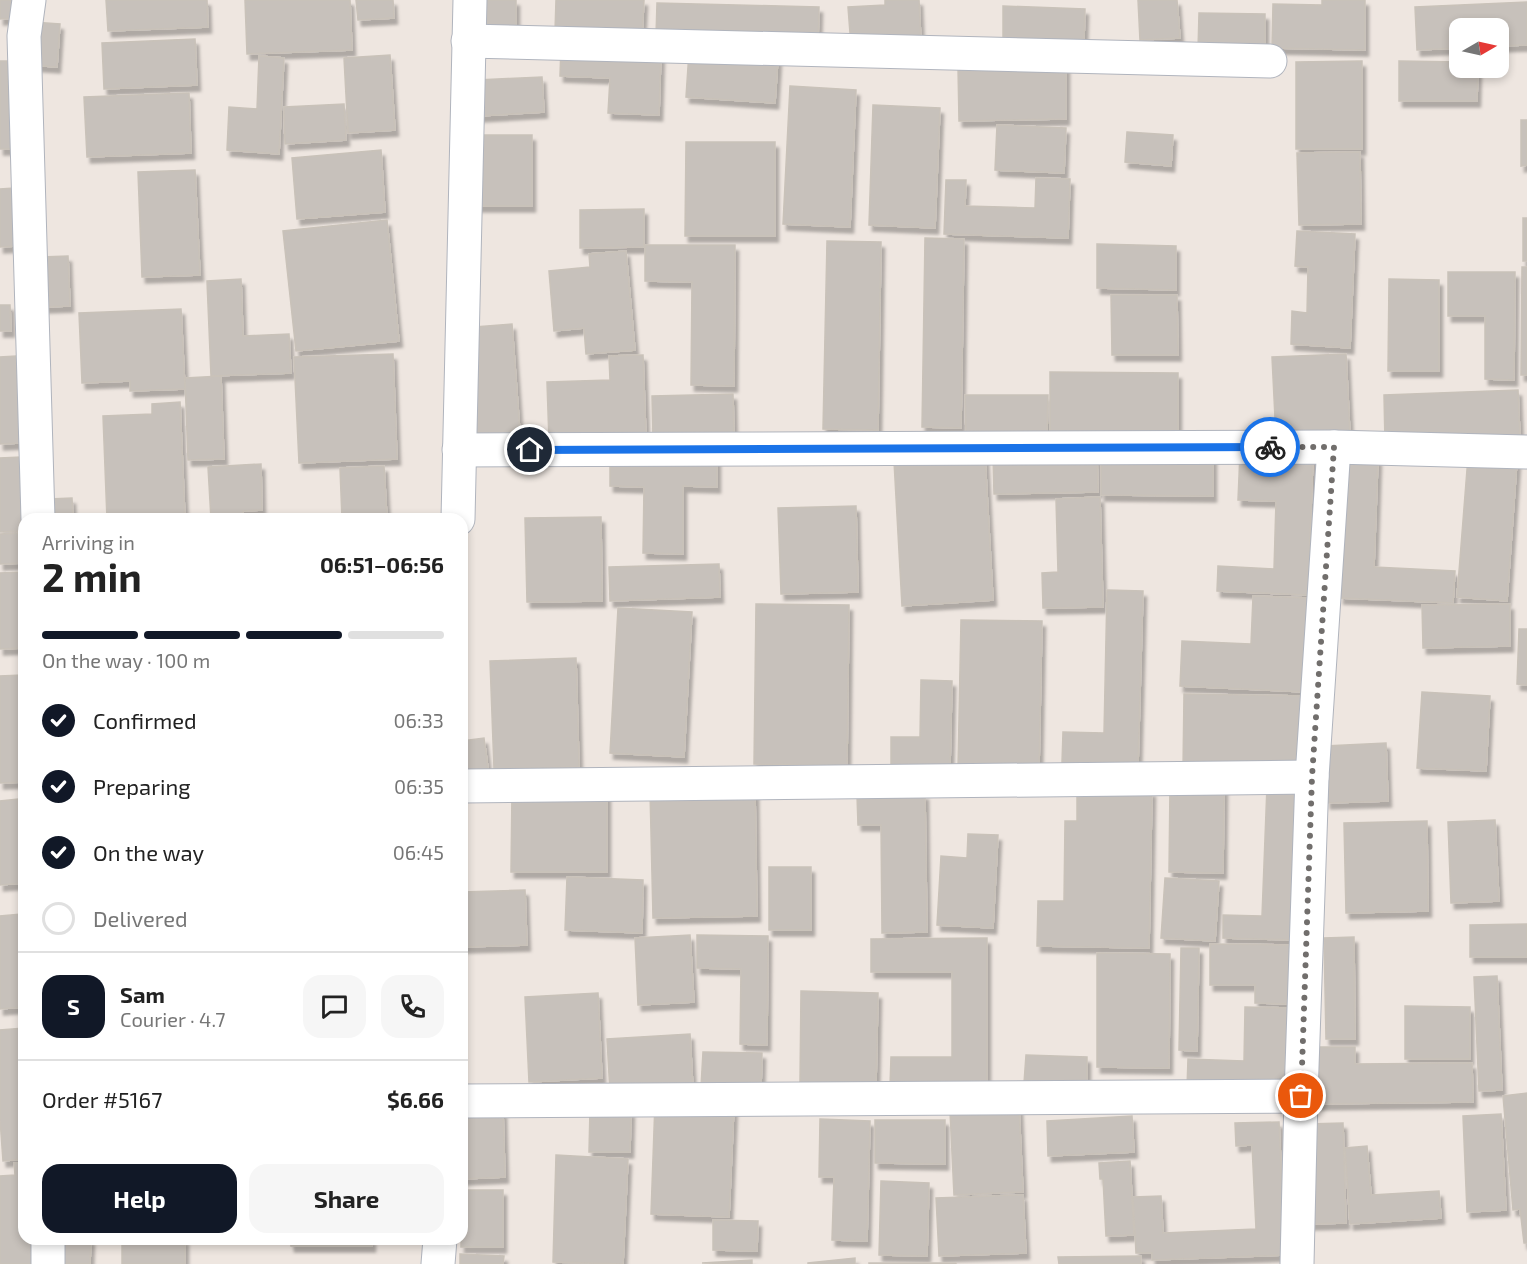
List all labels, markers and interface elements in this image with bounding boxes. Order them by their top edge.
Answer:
north arrow [1449,18,1509,78]
map controls [1449,18,1509,78]
courier [1240,417,1300,477]
pin [504,424,555,475]
icon: bike [1254,431,1287,464]
icon: home [513,433,546,466]
text: Arriving in [42,530,135,554]
text: 06:51–06:56 [320,551,444,577]
text: 2 min [42,553,142,600]
text: On the way · 100 m [42,648,210,672]
icon: check [42,704,75,737]
text: Confirmed [93,707,197,733]
text: 06:33 [394,708,444,732]
icon: check [42,770,75,803]
text: Preparing [93,773,191,799]
text: 06:35 [394,774,444,798]
icon: check [42,836,75,869]
text: On the way [93,839,204,865]
text: 06:45 [393,840,444,864]
text: Delivered [93,905,188,931]
button: chat [303,975,366,1038]
button: phone [381,975,444,1038]
text: Sam [120,981,165,1007]
text: S [67,993,80,1019]
text: Courier · 4.7 [120,1007,226,1031]
pin [1275,1070,1326,1121]
icon: bag [1284,1079,1317,1112]
text: Order #5167 [42,1086,162,1112]
text: $6.66 [387,1086,444,1112]
button: Help [42,1164,237,1233]
button: Share [249,1164,444,1233]

